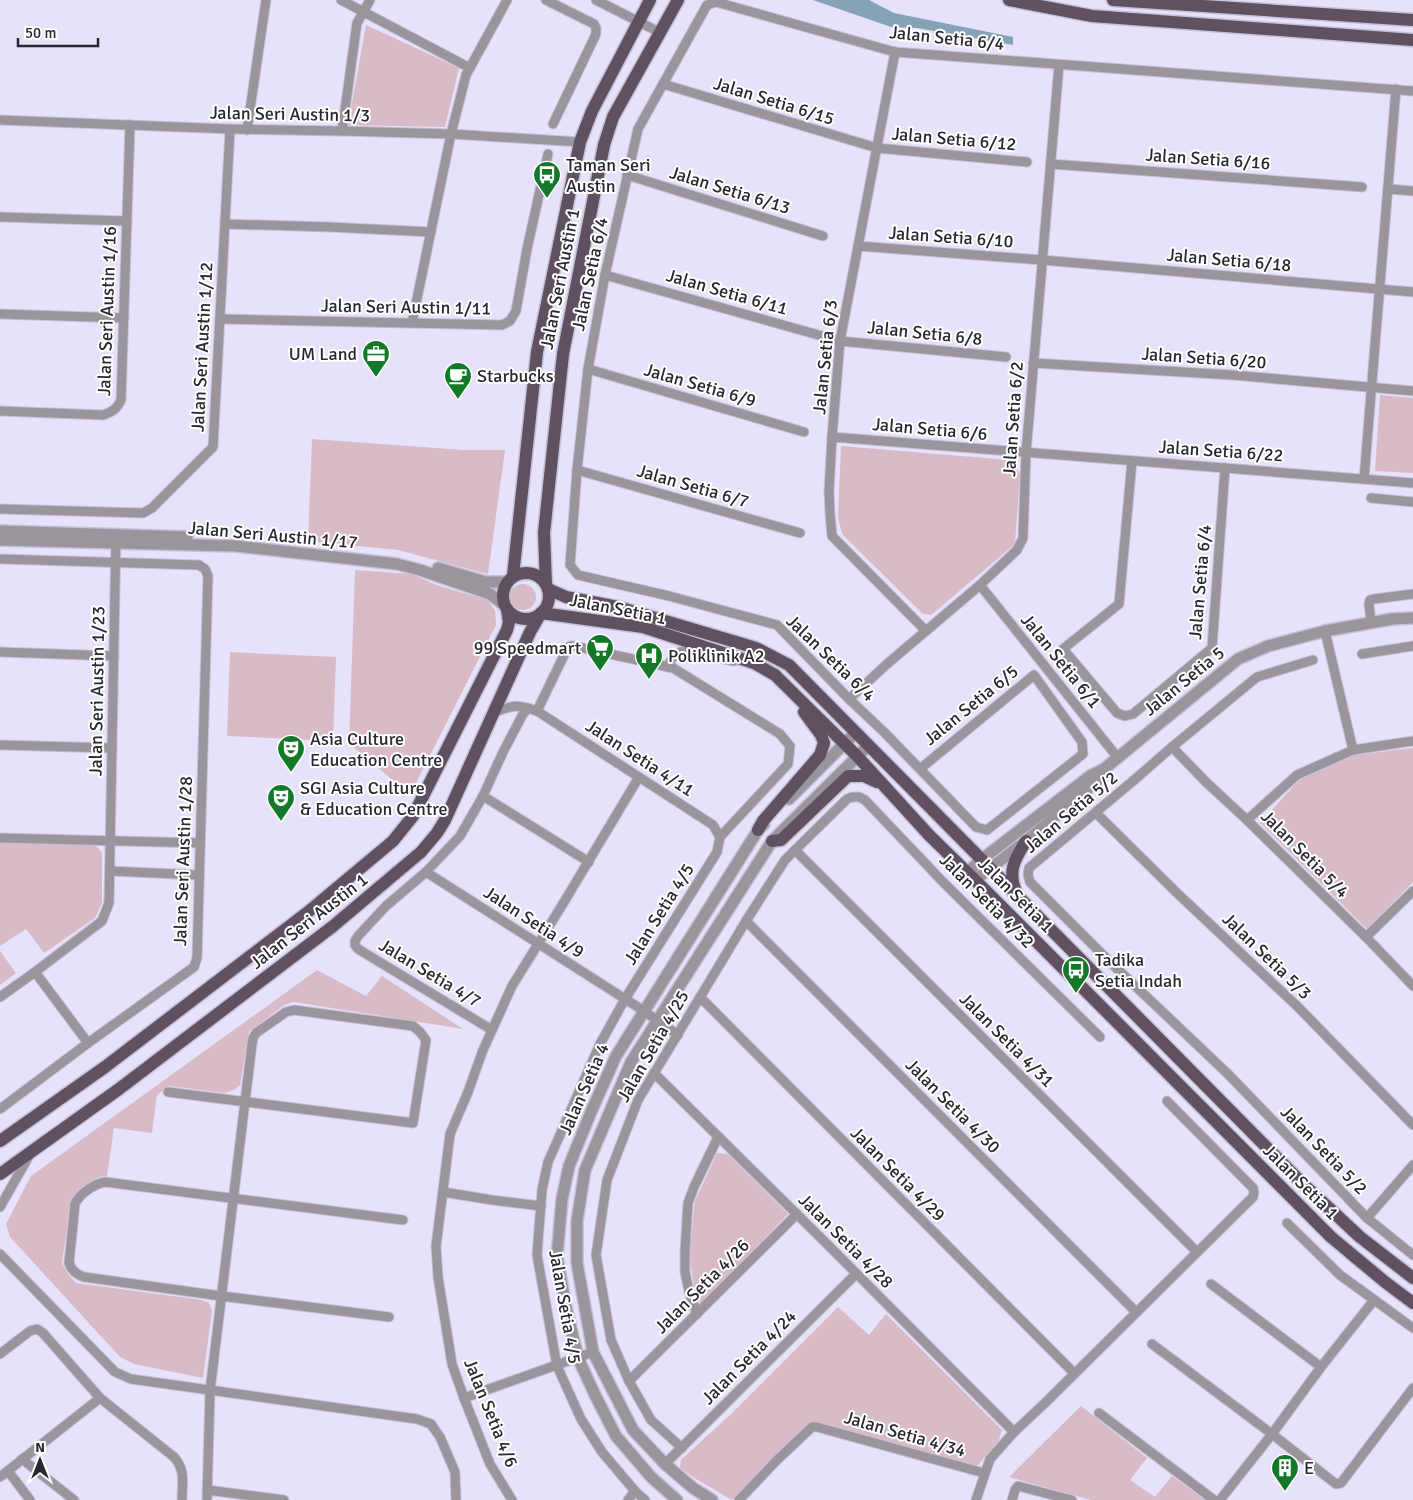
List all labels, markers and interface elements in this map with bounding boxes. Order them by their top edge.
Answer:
scale bar [18,15,98,47]
street label: Jalan Setia 6/4 [888,21,1006,55]
text: 50 m [25,24,56,42]
street label: Jalan Setia 6/15 [711,72,837,130]
street label: Jalan Seri Austin 1/3 [210,102,370,126]
street label: Jalan Setia 6/12 [891,123,1017,155]
street label: Jalan Setia 6/16 [1145,144,1271,174]
place label: Taman Seri Austin [566,154,651,197]
bus stop icon: Taman Seri Austin [532,160,562,199]
street label: Jalan Setia 6/13 [667,161,793,219]
street label: Jalan Seri Austin 1 [536,207,584,351]
street label: Jalan Setia 6/4 [567,215,613,333]
street label: Jalan Setia 6/10 [888,222,1014,252]
street label: Jalan Seri Austin 1/16 [93,226,121,396]
street label: Jalan Setia 6/18 [1166,244,1292,276]
street label: Jalan Seri Austin 1/12 [187,261,217,433]
street label: Jalan Setia 6/11 [664,264,790,320]
street label: Jalan Seri Austin 1/11 [321,295,491,319]
street label: Jalan Setia 6/3 [808,298,842,416]
street label: Jalan Setia 6/8 [866,316,984,350]
office icon: UM Land [361,339,391,378]
place label: UM Land [289,343,357,365]
street label: Jalan Setia 6/20 [1141,343,1267,373]
street label: Jalan Setia 6/9 [642,359,758,411]
cafe icon: Starbucks [443,361,473,400]
street label: Jalan Setia 6/2 [998,361,1028,477]
place label: Starbucks [477,365,554,387]
street label: Jalan Setia 6/6 [872,413,988,445]
street label: Jalan Setia 6/22 [1158,436,1284,466]
street label: Jalan Setia 6/7 [635,460,751,512]
street label: Jalan Seri Austin 1/17 [187,517,359,553]
street label: Jalan Setia 6/4 [1184,523,1216,640]
street label: Jalan Setia 1 [568,589,668,629]
street label: Jalan Seri Austin 1/23 [85,606,109,776]
street label: Jalan Setia 6/1 [1016,609,1106,713]
street label: Jalan Setia 6/4 [782,610,880,706]
supermarket icon: 99 Speedmart [585,633,615,672]
place label: 99 Speedmart [474,637,581,659]
hospital icon: Poliklinik A2 [634,641,664,680]
street label: Jalan Setia 5 [1139,642,1229,720]
place label: Poliklinik A2 [668,645,764,667]
street label: Jalan Setia 6/5 [919,660,1023,750]
street label: Jalan Setia 4/11 [582,715,698,801]
place label: Asia Culture Education Centre [310,728,442,771]
theatre icon: Asia Culture Education Centre [276,734,306,773]
street label: Jalan Setia 5/2 [1020,766,1122,858]
street label: Jalan Seri Austin 1/28 [169,776,197,946]
place label: SGI Asia Culture & Education Centre [300,777,448,820]
theatre icon: SGI Asia Culture & Education Centre [266,783,296,822]
street label: Jalan Setia 5/4 [1256,805,1354,903]
street label: Jalan Setia 4/32 [935,849,1039,953]
street label: Jalan Setia 1 [974,853,1058,937]
street label: Jalan Setia 4/5 [619,859,699,969]
street label: Jalan Seri Austin 1 [246,868,372,974]
street label: Jalan Setia 4/9 [480,881,588,963]
street label: Jalan Setia 5/3 [1218,908,1316,1004]
street label: Jalan Setia 4/7 [375,934,485,1012]
place label: Tadika Setia Indah [1095,949,1182,992]
bus stop icon: Tadika Setia Indah [1061,955,1091,994]
street label: Jalan Setia 4/25 [612,986,694,1106]
street label: Jalan Setia 4/31 [955,988,1059,1092]
street label: Jalan Setia 4 [554,1039,614,1138]
street label: Jalan Setia 4/30 [901,1054,1005,1158]
street label: Jalan Setia 5/2 [1276,1101,1372,1199]
street label: Jalan Setia 4/29 [846,1122,950,1226]
street label: Jalan Setia 1 [1259,1140,1343,1224]
street label: Jalan Setia 4/28 [794,1189,898,1293]
street label: Jalan Setia 4/26 [650,1234,754,1338]
street label: Jalan Setia 4/5 [544,1248,586,1366]
street label: Jalan Setia 4/24 [697,1305,801,1409]
street label: Jalan Setia 4/6 [459,1355,523,1471]
street label: Jalan Setia 4/34 [842,1406,968,1462]
north arrow [15,1435,65,1485]
text: N [35,1439,45,1456]
building icon: E [1270,1453,1300,1492]
place label: E [1304,1457,1314,1479]

